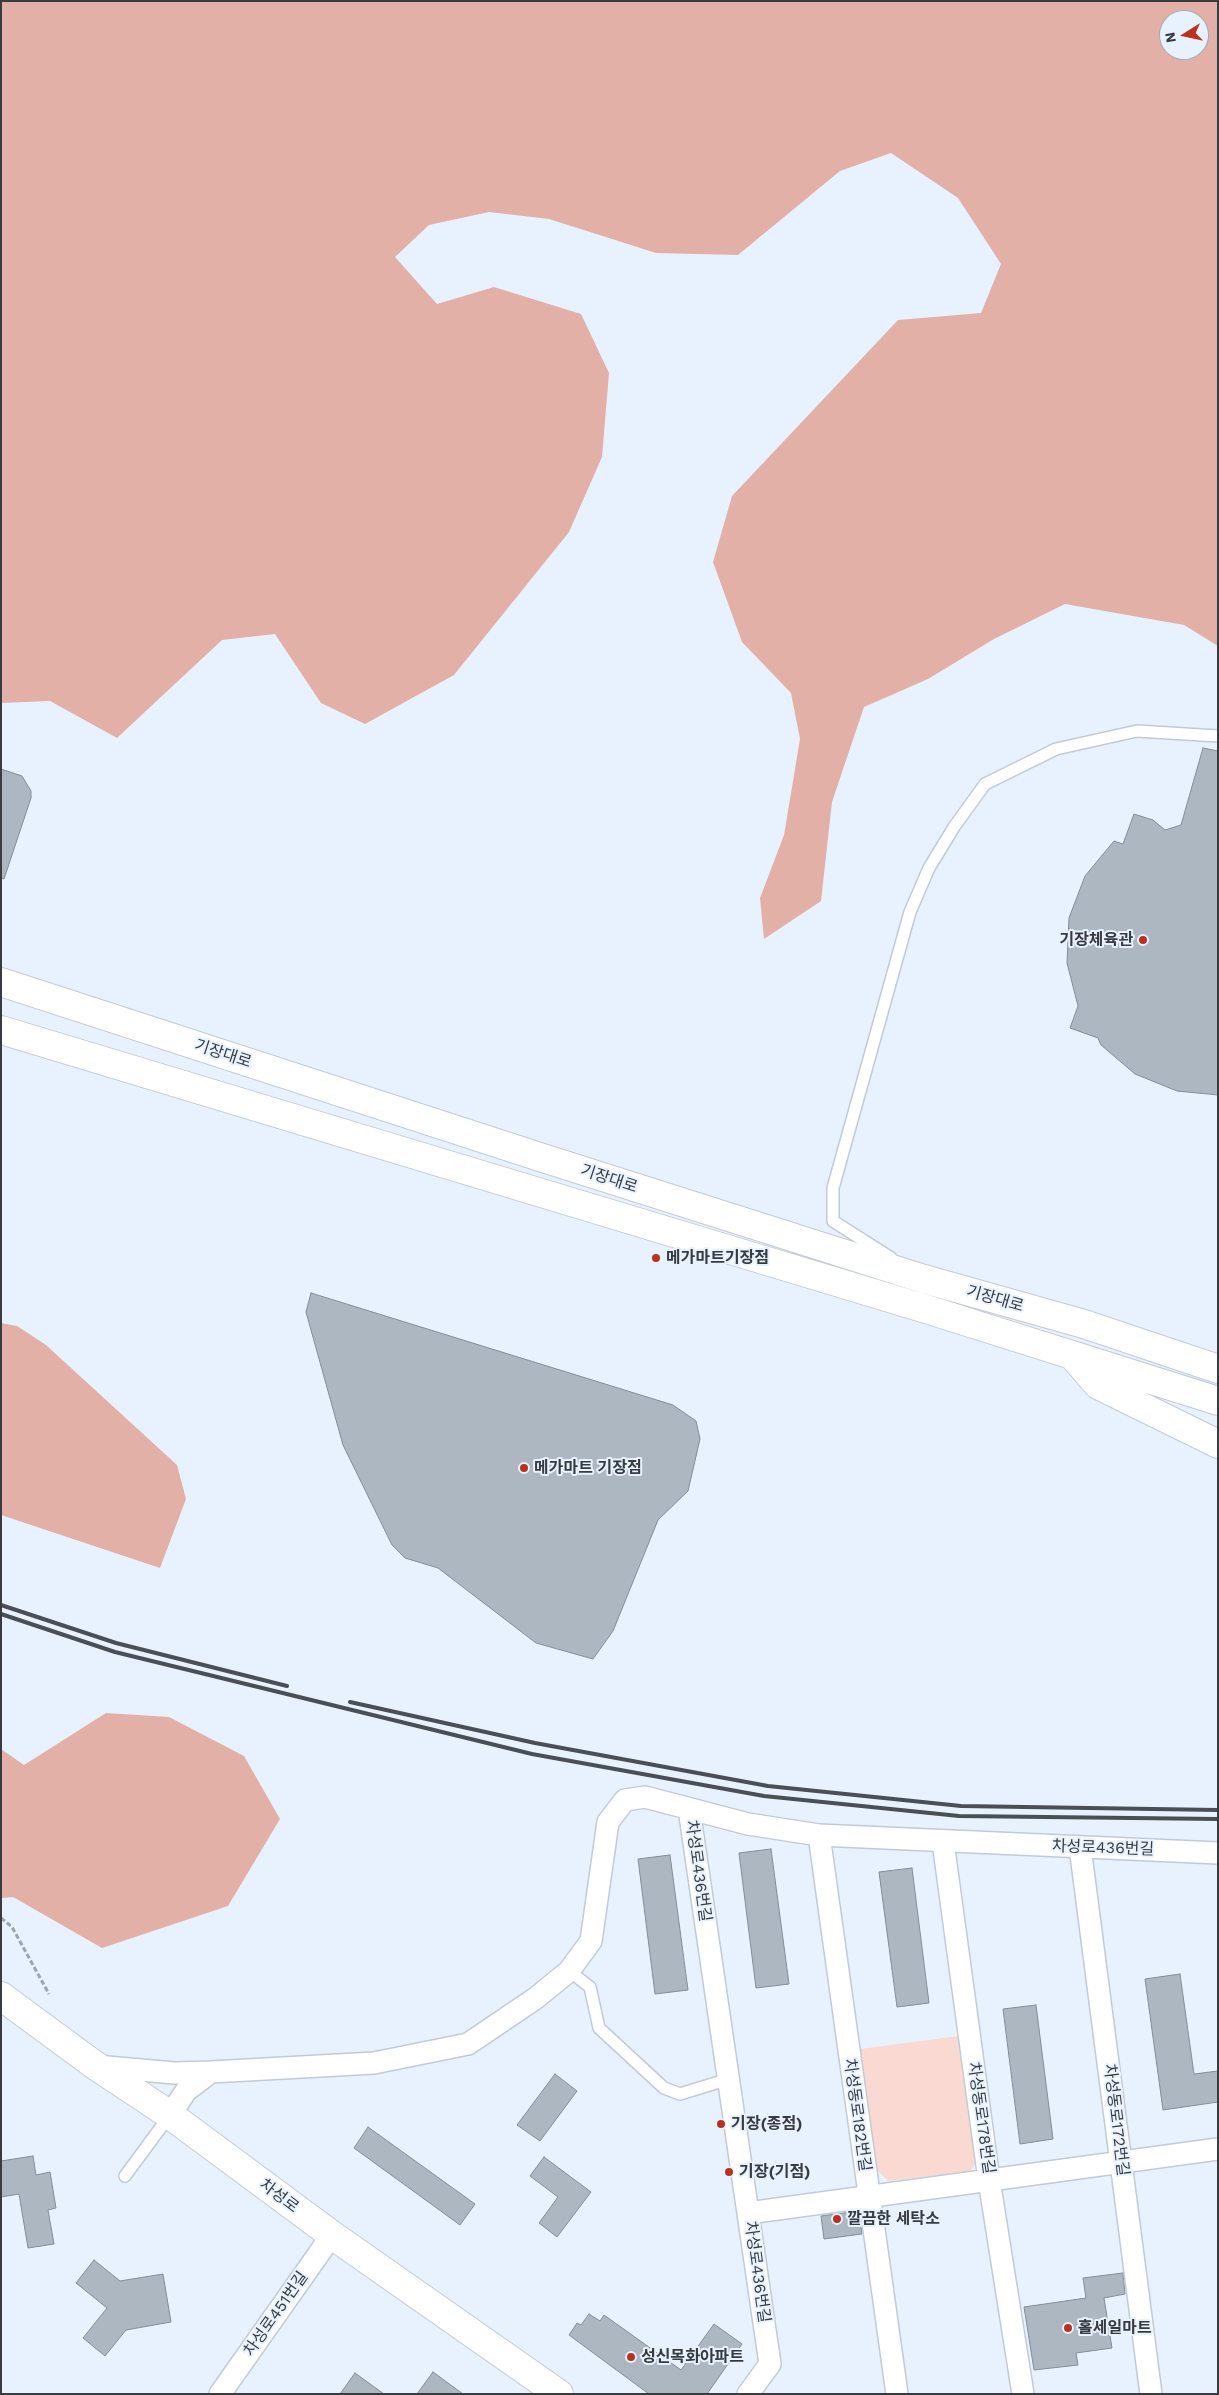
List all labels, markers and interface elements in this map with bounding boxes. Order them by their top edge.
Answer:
north arrow [1159,10,1209,60]
text: N [1161,31,1179,44]
place label: 기장체육관 [1059,930,1133,950]
marker: 기장체육관 [1137,934,1149,946]
street label: 기장대로 [192,1036,254,1072]
street label: 기장대로 [578,1161,640,1197]
place label: 메가마트기장점 [666,1248,769,1268]
marker: 메가마트기장점 [650,1252,662,1264]
street label: 기장대로 [964,1282,1026,1316]
place label: 메가마트 기장점 [534,1458,642,1478]
marker: 메가마트 기장점 [518,1462,530,1474]
street label: 차성로436번길 [681,1819,715,1923]
street label: 차성로436번길 [1051,1837,1155,1859]
street label: 차성동로182번길 [840,2057,874,2173]
street label: 차성동로178번길 [964,2061,998,2175]
street label: 차성동로172번길 [1100,2063,1132,2177]
place label: 기장(종점) [731,2114,802,2134]
marker: 기장(종점) [715,2118,727,2130]
place label: 기장(기점) [739,2162,810,2182]
marker: 기장(기점) [723,2166,735,2178]
street label: 차성로 [256,2175,302,2217]
place label: 깔끔한 세탁소 [847,2209,940,2229]
marker: 깔끔한 세탁소 [831,2213,843,2225]
street label: 차성로436번길 [740,2220,774,2324]
street label: 차성로451번길 [240,2268,312,2360]
place label: 홀세일마트 [1078,2318,1152,2338]
marker: 홀세일마트 [1062,2322,1074,2334]
place label: 성신목화아파트 [641,2347,744,2367]
marker: 성신목화아파트 [625,2351,637,2363]

